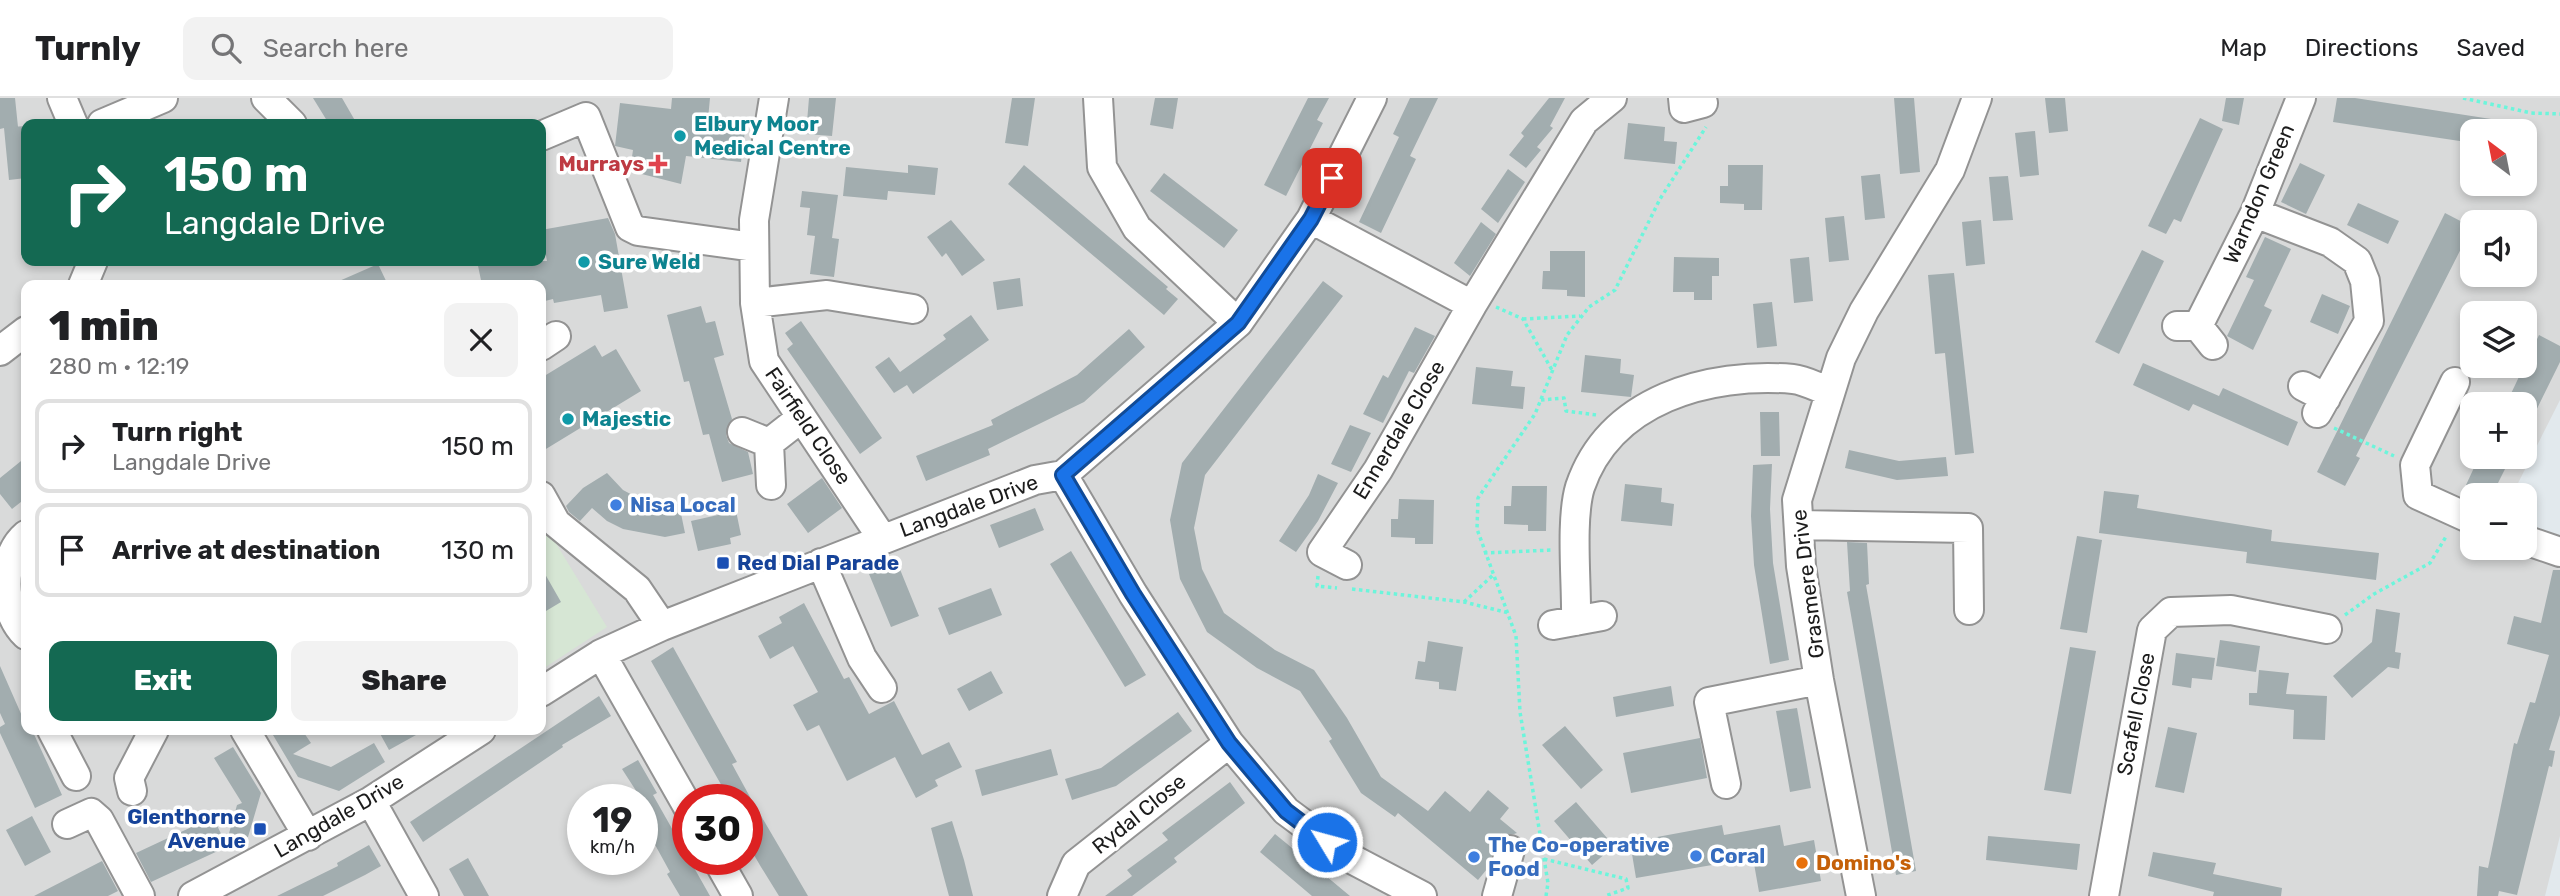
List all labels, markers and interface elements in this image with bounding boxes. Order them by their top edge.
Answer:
search box [183,17,673,80]
text: Turnly [35,29,141,68]
icon: search [207,29,245,67]
text: Search here [263,33,409,64]
text: Map [2220,34,2267,62]
text: Directions [2305,34,2418,62]
text: Saved [2456,34,2525,62]
place label: Elbury Moor Medical Centre [694,111,851,160]
north arrow [2460,119,2538,196]
map controls [2460,119,2537,560]
street label: Warndon Green [2218,120,2299,267]
marker: Elbury Moor Medical Centre [672,128,688,144]
text: 150 m [164,145,309,203]
icon: right [49,147,140,238]
pin [1302,148,1362,208]
place label: Murrays [558,151,644,176]
marker: Murrays [650,156,666,172]
icon: arrive [1313,159,1351,197]
text: Langdale Drive [164,204,385,242]
button: sound [2460,210,2537,287]
place label: Sure Weld [598,249,700,274]
marker: Sure Weld [576,254,592,270]
text: 1 min [49,301,159,351]
button: layers [2460,301,2537,378]
button: close [444,303,518,377]
text: 280 m · 12:19 [49,352,189,380]
street label: Ennerdale Close [1347,356,1450,504]
street label: Fairfield Close [760,362,857,489]
button: + [2460,392,2537,469]
place label: Majestic [582,406,671,431]
marker: Majestic [560,411,576,427]
text: Turn right [112,417,242,448]
icon: right [53,427,91,465]
text: 150 m [441,431,514,462]
text: Langdale Drive [112,448,271,476]
street label: Langdale Drive [896,469,1041,542]
button: − [2460,483,2537,560]
place label: Nisa Local [630,492,736,517]
marker: Nisa Local [608,497,624,513]
street label: Grasmere Drive [1786,508,1829,660]
icon: arrive [53,531,91,569]
text: Arrive at destination [112,535,380,566]
text: 130 m [441,535,514,566]
place label: Red Dial Parade [737,550,899,575]
marker: Red Dial Parade [715,555,731,571]
button: Exit [49,641,277,721]
button: Share [291,641,518,721]
street label: Scafell Close [2111,650,2160,778]
street label: Langdale Drive [270,768,408,863]
street label: Rydal Close [1087,768,1190,859]
speed limit sign: 30 [672,784,763,875]
text: 19 [593,799,632,841]
place label: Glenthorne Avenue [127,804,246,853]
position arrow [1290,805,1364,879]
marker: Glenthorne Avenue [252,821,268,837]
place label: The Co-operative Food [1488,832,1670,881]
text: km/h [590,836,635,858]
place label: Coral [1710,843,1765,868]
marker: Coral [1688,848,1704,864]
marker: The Co-operative Food [1466,849,1482,865]
place label: Domino's [1816,850,1911,875]
marker: Domino's [1794,855,1810,871]

